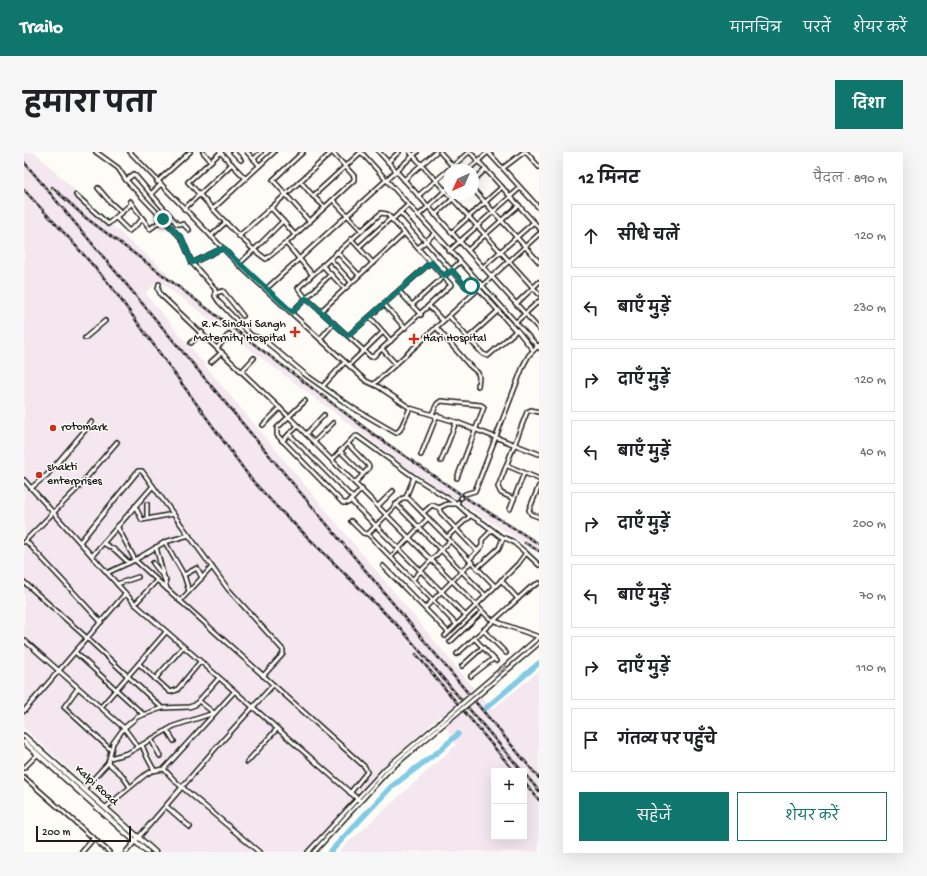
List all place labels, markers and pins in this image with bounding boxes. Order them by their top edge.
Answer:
place label: R.K.Sindhi Sangh Maternity Hospital [194,318,287,346]
marker: R.K.Sindhi Sangh Maternity Hospital [289,326,301,338]
place label: Hari Hospital [423,332,487,346]
marker: Hari Hospital [408,333,420,345]
place label: rotomark [61,421,109,435]
marker: rotomark [48,423,58,433]
place label: shakti enterprises [47,461,103,489]
marker: shakti enterprises [34,470,44,480]

